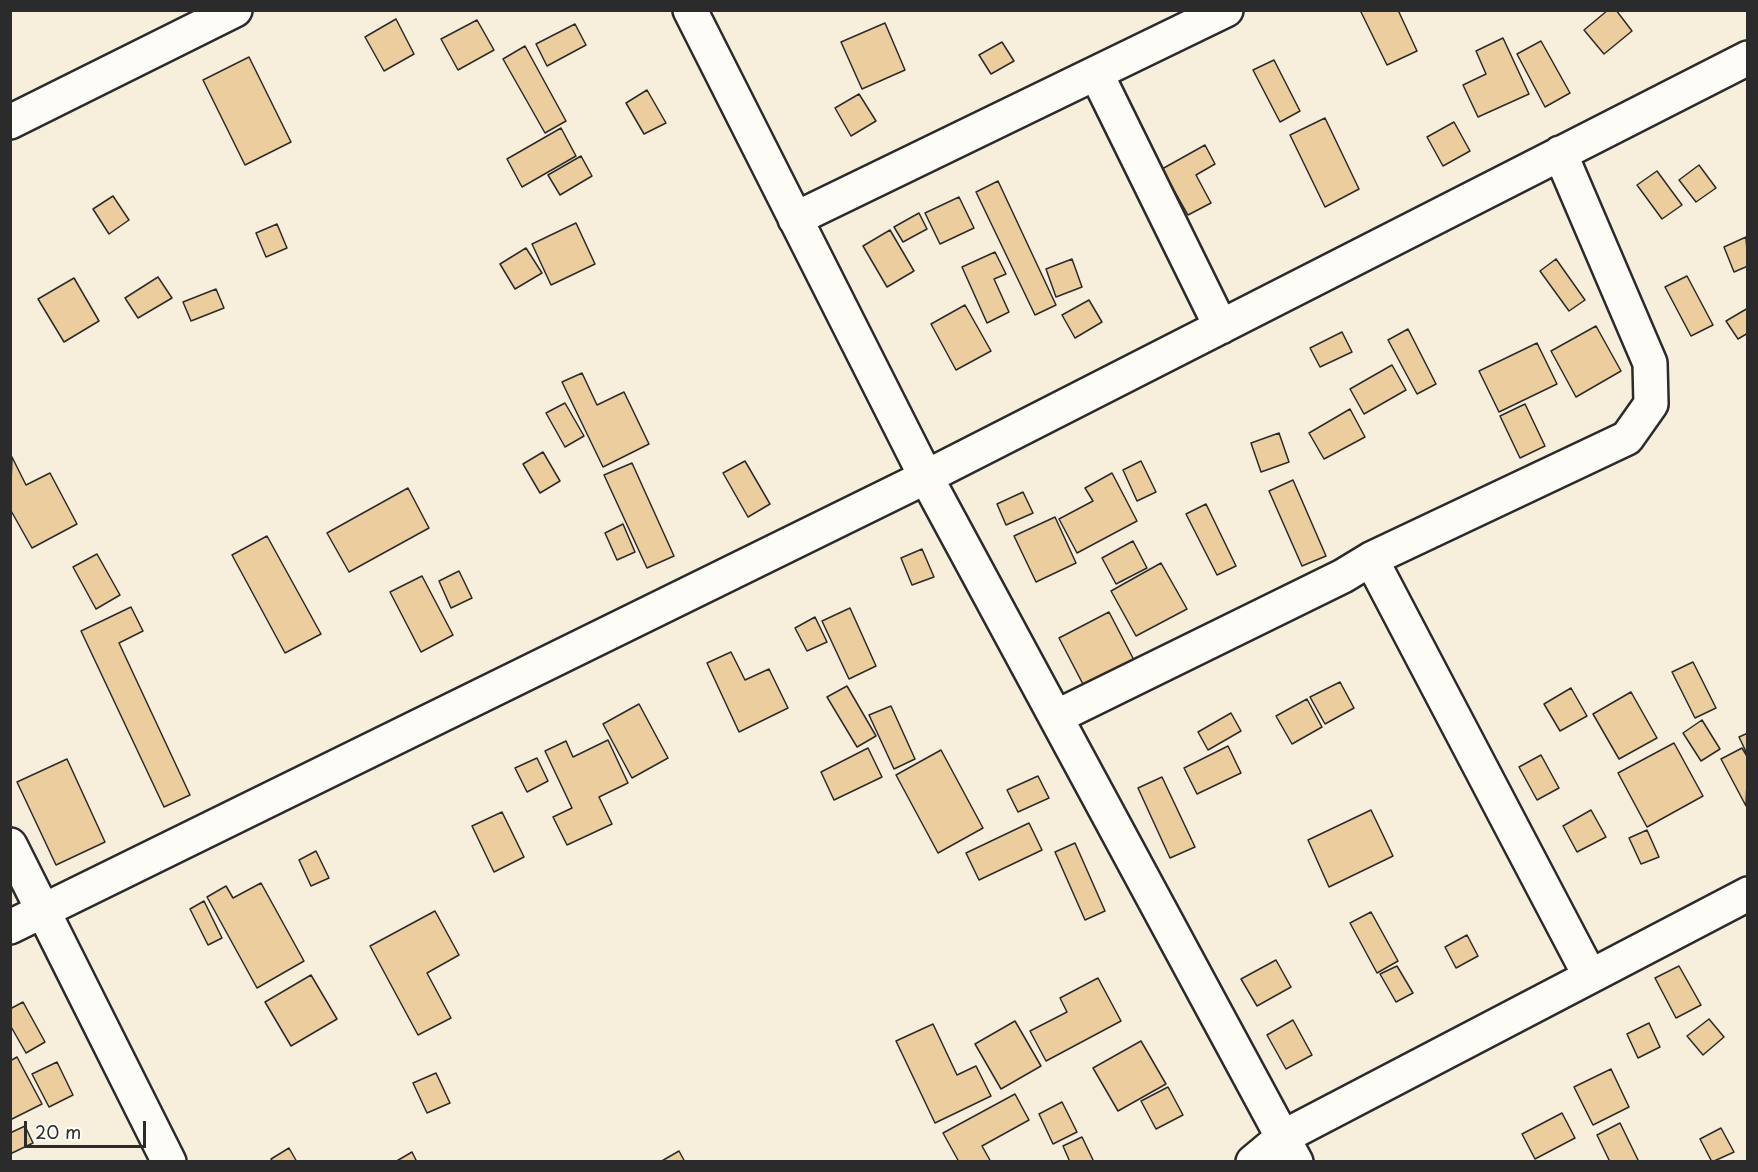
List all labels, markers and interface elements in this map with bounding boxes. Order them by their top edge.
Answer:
scale bar [27,1109,148,1147]
text: 20 m [35,1118,81,1145]

